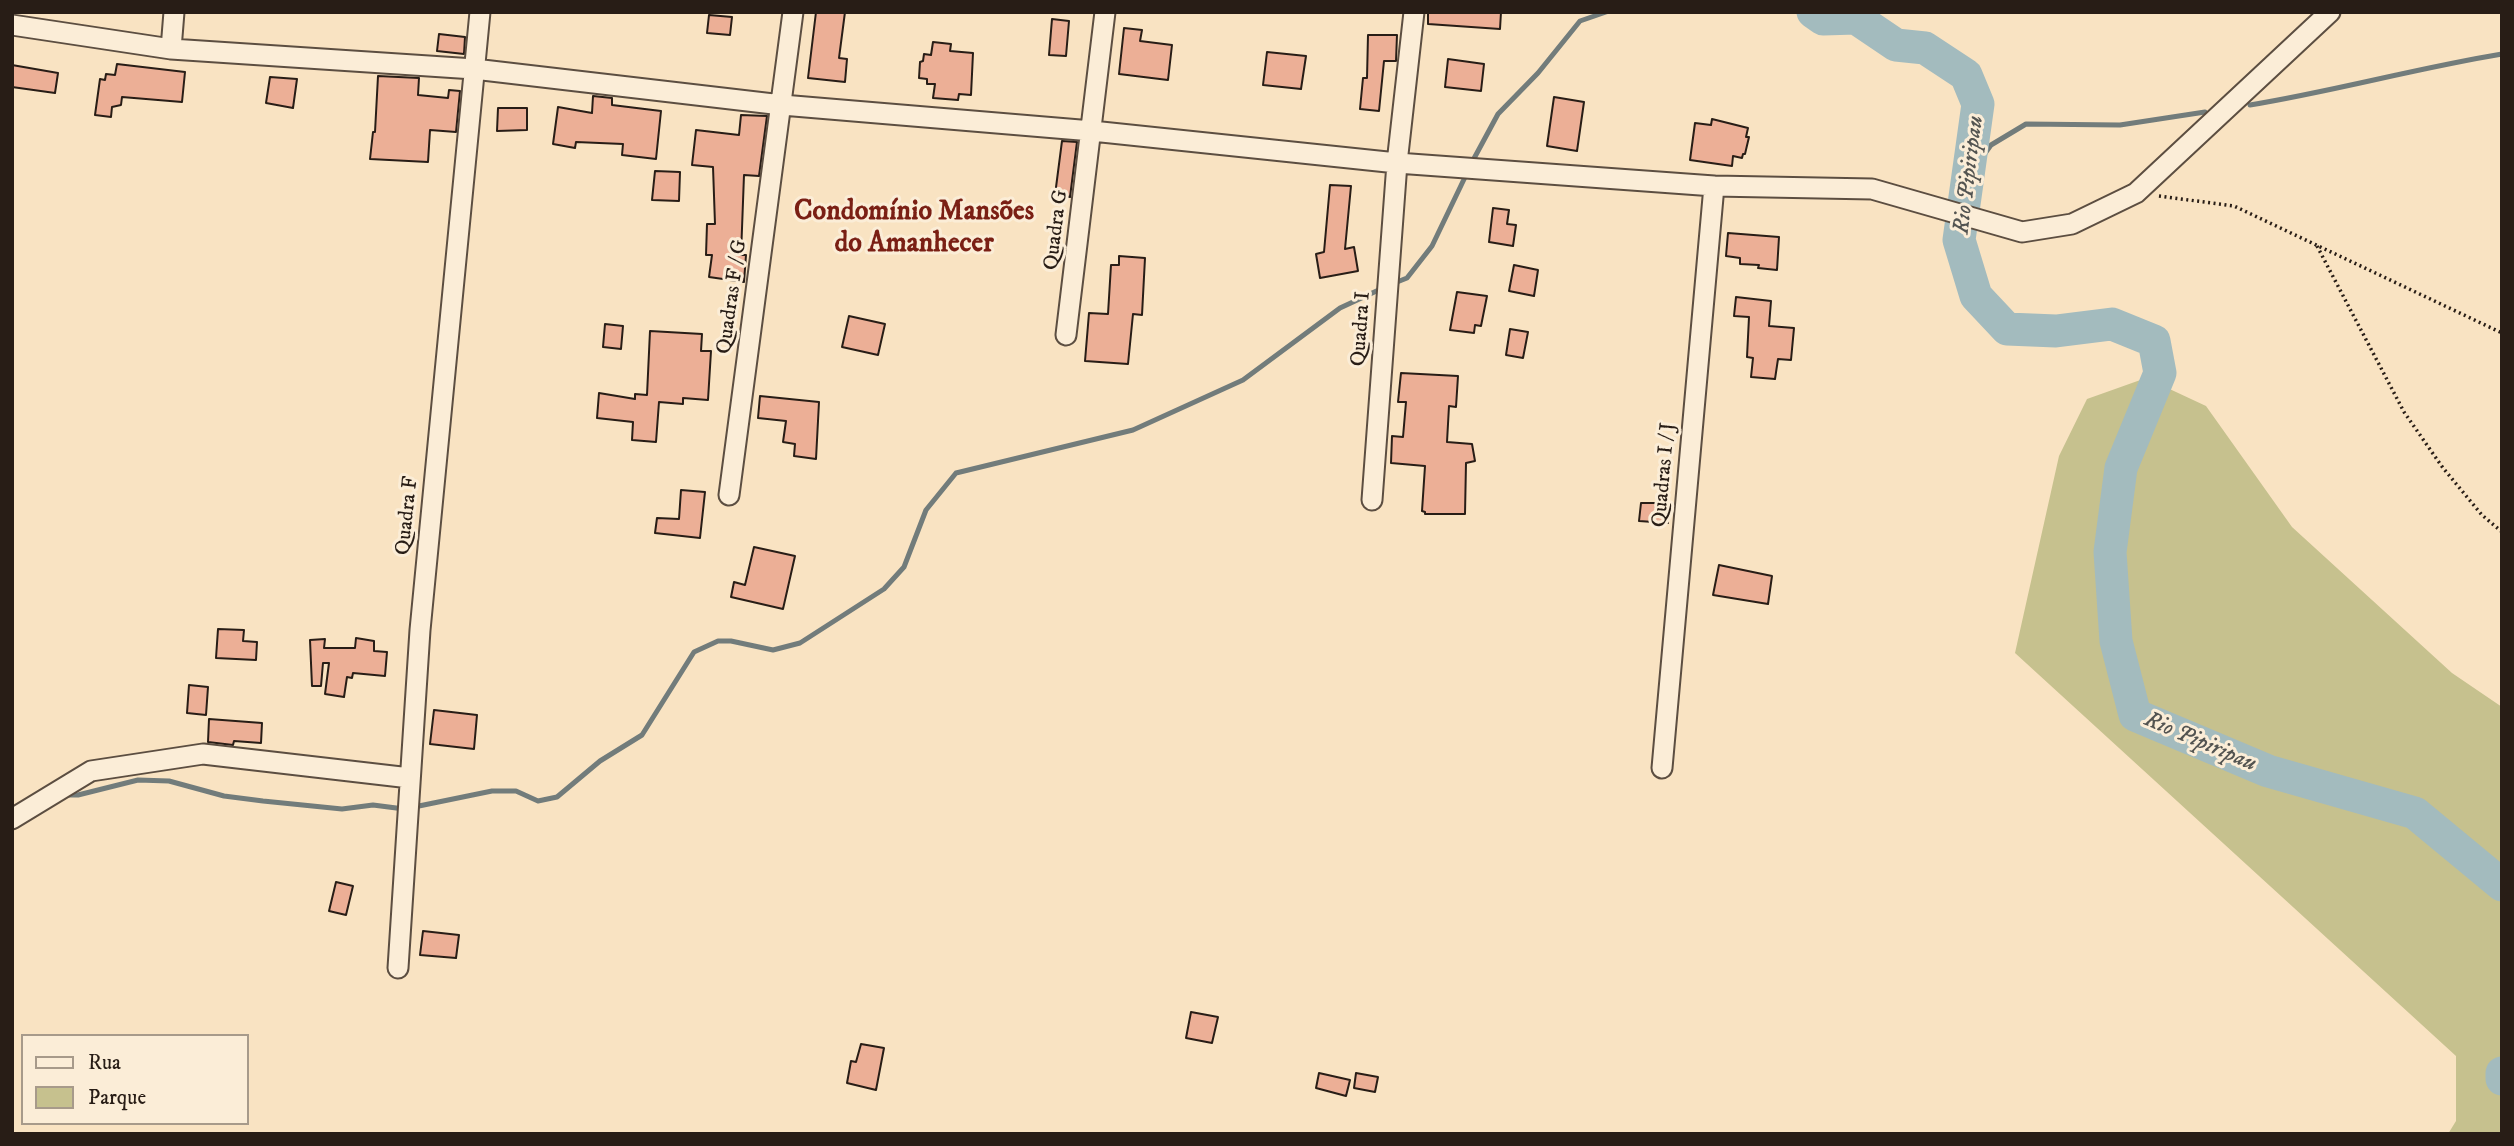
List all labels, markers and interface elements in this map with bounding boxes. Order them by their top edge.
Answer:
water label: Rio Pipiripau [1949,114,1991,236]
street label: Quadra G [1040,188,1074,272]
district label: Condomínio Mansões do Amanhecer [794,196,1034,262]
street label: Quadras F / G [712,238,754,356]
street label: Quadra I [1347,291,1377,367]
street label: Quadras I / J [1648,422,1682,528]
street label: Quadra F [391,475,425,557]
water label: Rio Pipiripau [2140,707,2260,779]
legend [21,1034,248,1125]
text: Rua [88,1050,121,1076]
text: Parque [88,1085,146,1111]

